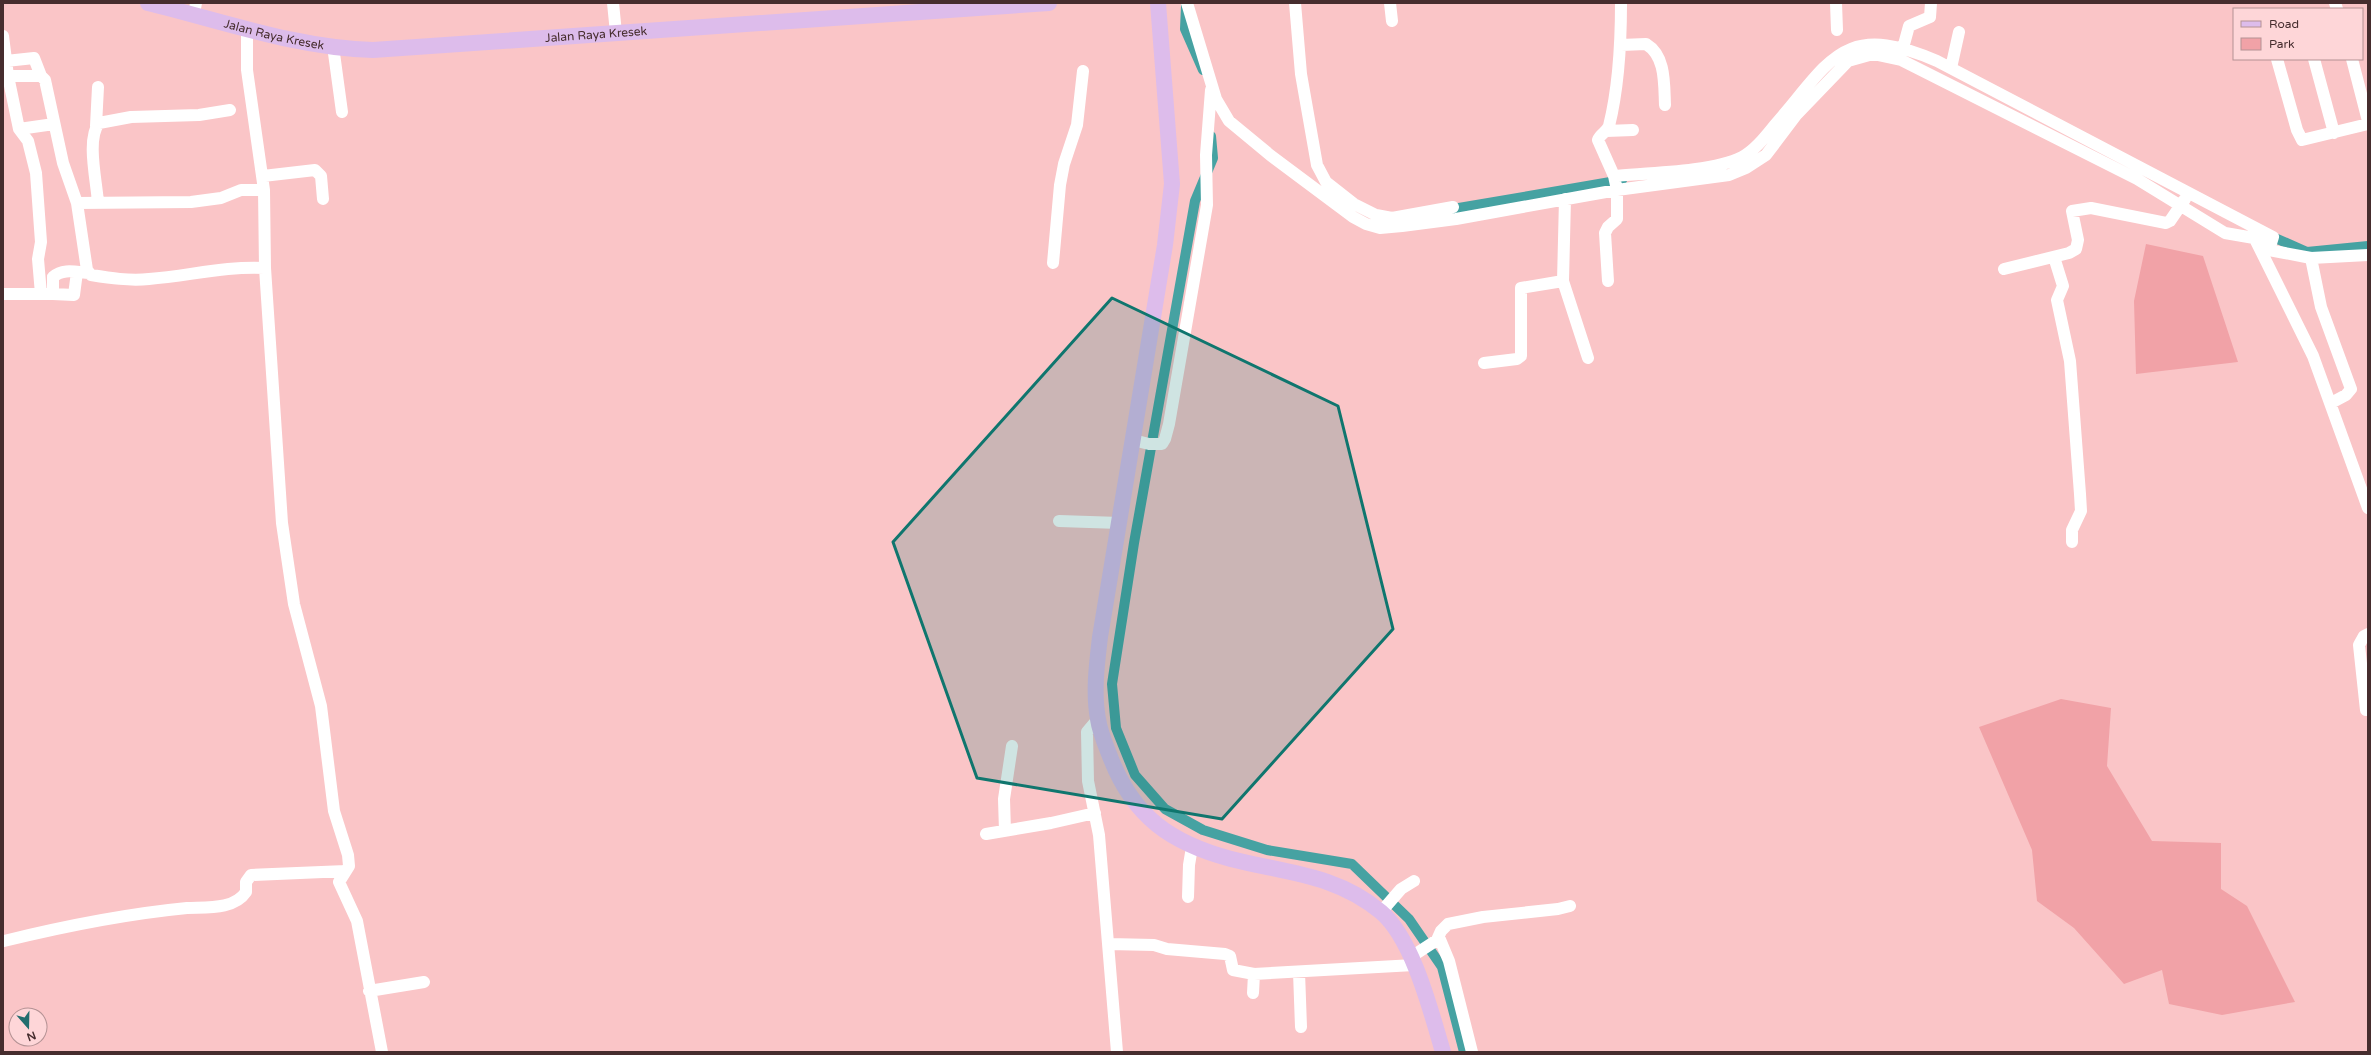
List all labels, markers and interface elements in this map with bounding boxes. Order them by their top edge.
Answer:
legend [2233,8,2363,60]
street label: Jalan Raya Kresek [222,16,326,53]
text: Road [2269,17,2299,31]
street label: Jalan Raya Kresek [545,24,648,45]
text: Park [2269,37,2295,51]
north arrow [8,1007,48,1047]
text: N [25,1028,38,1044]

